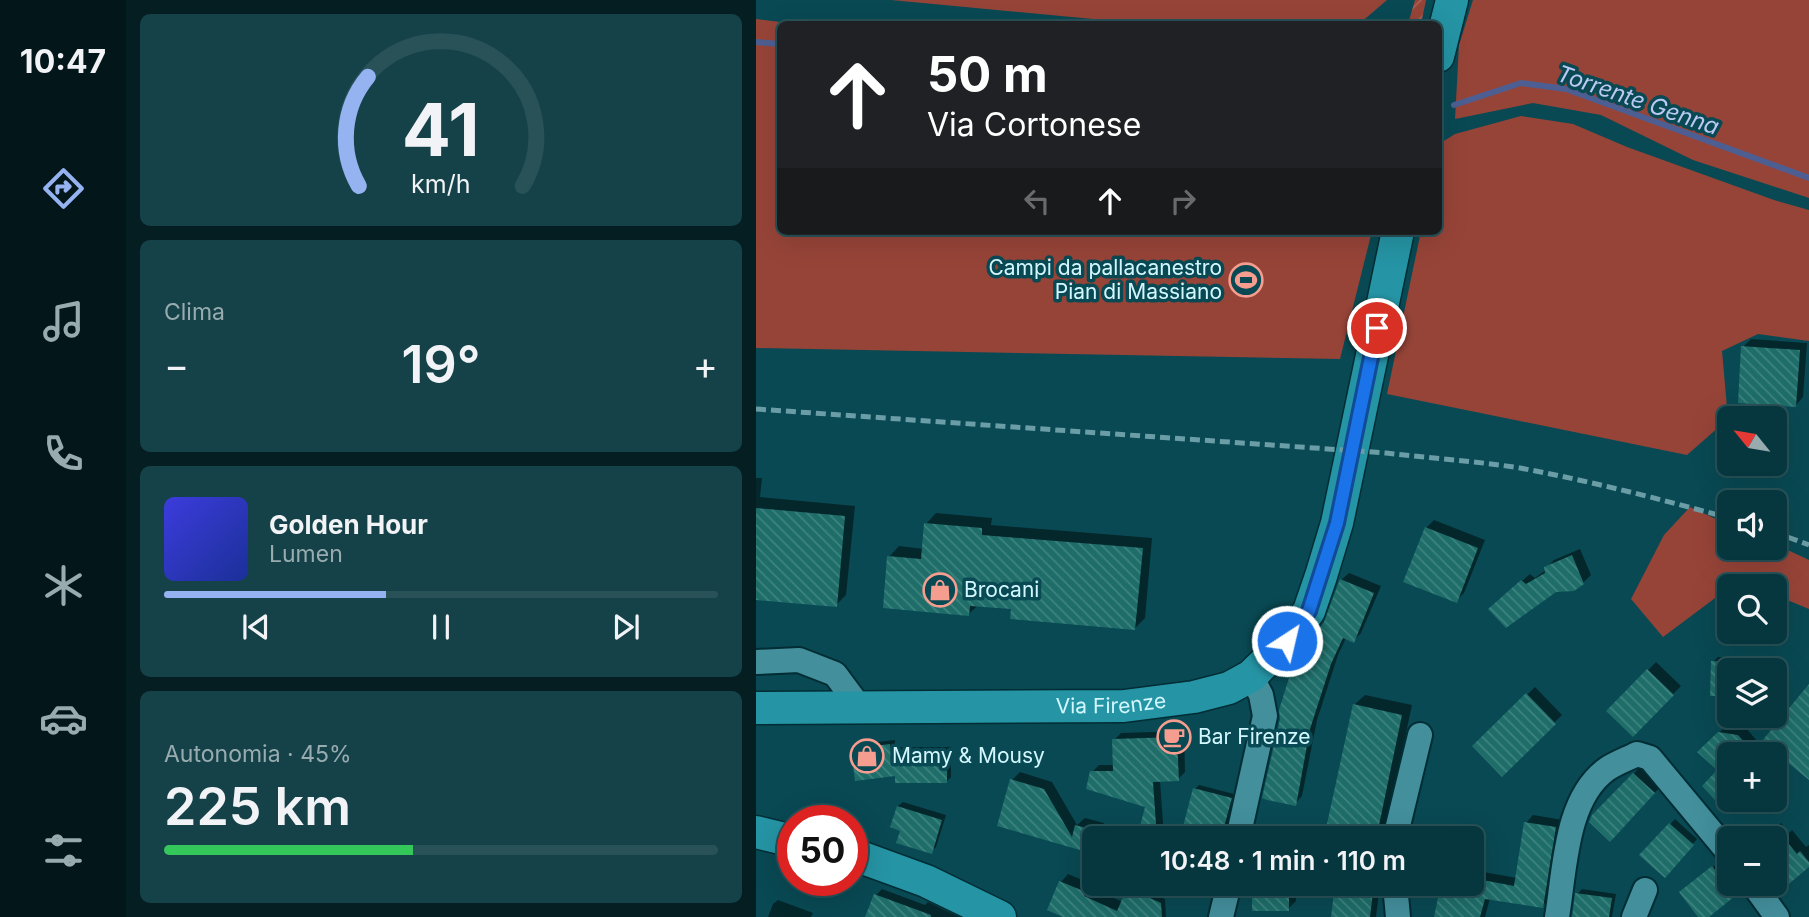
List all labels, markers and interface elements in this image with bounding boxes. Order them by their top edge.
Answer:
text: 10:47 [20,42,106,81]
text: 50 m [927,45,1048,104]
icon: ahead [812,49,903,140]
water label: Torrente Genna [1553,59,1723,141]
text: 41 [402,85,480,174]
text: Via Cortonese [927,105,1141,144]
icon: directions [39,164,88,213]
text: km/h [411,169,471,199]
icon: left [1018,182,1056,220]
icon: ahead [1091,182,1129,220]
icon: right [1164,182,1202,220]
place label: Campi da pallacanestro Pian di Massiano [988,255,1222,304]
sports icon: Campi da pallacanestro Pian di Massiano [1227,261,1265,299]
icon: music [39,297,88,346]
text: Clima [164,298,225,326]
pin [1347,298,1407,358]
icon: arrive [1358,309,1396,347]
text: 19° [401,333,481,396]
text: − [164,342,189,388]
text: + [693,342,718,388]
north arrow [1717,406,1787,476]
map controls [1717,406,1787,896]
icon: phone [39,429,88,478]
button: sound [1717,490,1787,560]
text: Golden Hour [269,509,428,540]
text: Lumen [269,540,343,568]
icon: climate [39,561,88,610]
shop icon: Brocani [921,571,959,609]
button: search [1717,574,1787,644]
place label: Brocani [964,577,1039,602]
position arrow [1250,604,1324,678]
icon: previous [237,608,275,646]
icon: pause [422,608,460,646]
icon: next [607,608,645,646]
button: layers [1717,658,1787,728]
street label: Via Firenze [1056,688,1167,719]
icon: car [39,694,88,743]
cafe icon: Bar Firenze [1155,718,1193,756]
place label: Bar Firenze [1198,724,1311,749]
shop icon: Mamy & Mousy [848,737,886,775]
text: Autonomia · 45% [164,740,352,768]
button: + [1717,742,1787,812]
place label: Mamy & Mousy [892,743,1045,768]
text: 225 km [164,775,351,838]
speed limit sign: 50 [777,805,868,896]
icon: filters [39,826,88,875]
button: − [1717,826,1787,896]
text: 10:48 · 1 min · 110 m [1160,845,1406,876]

